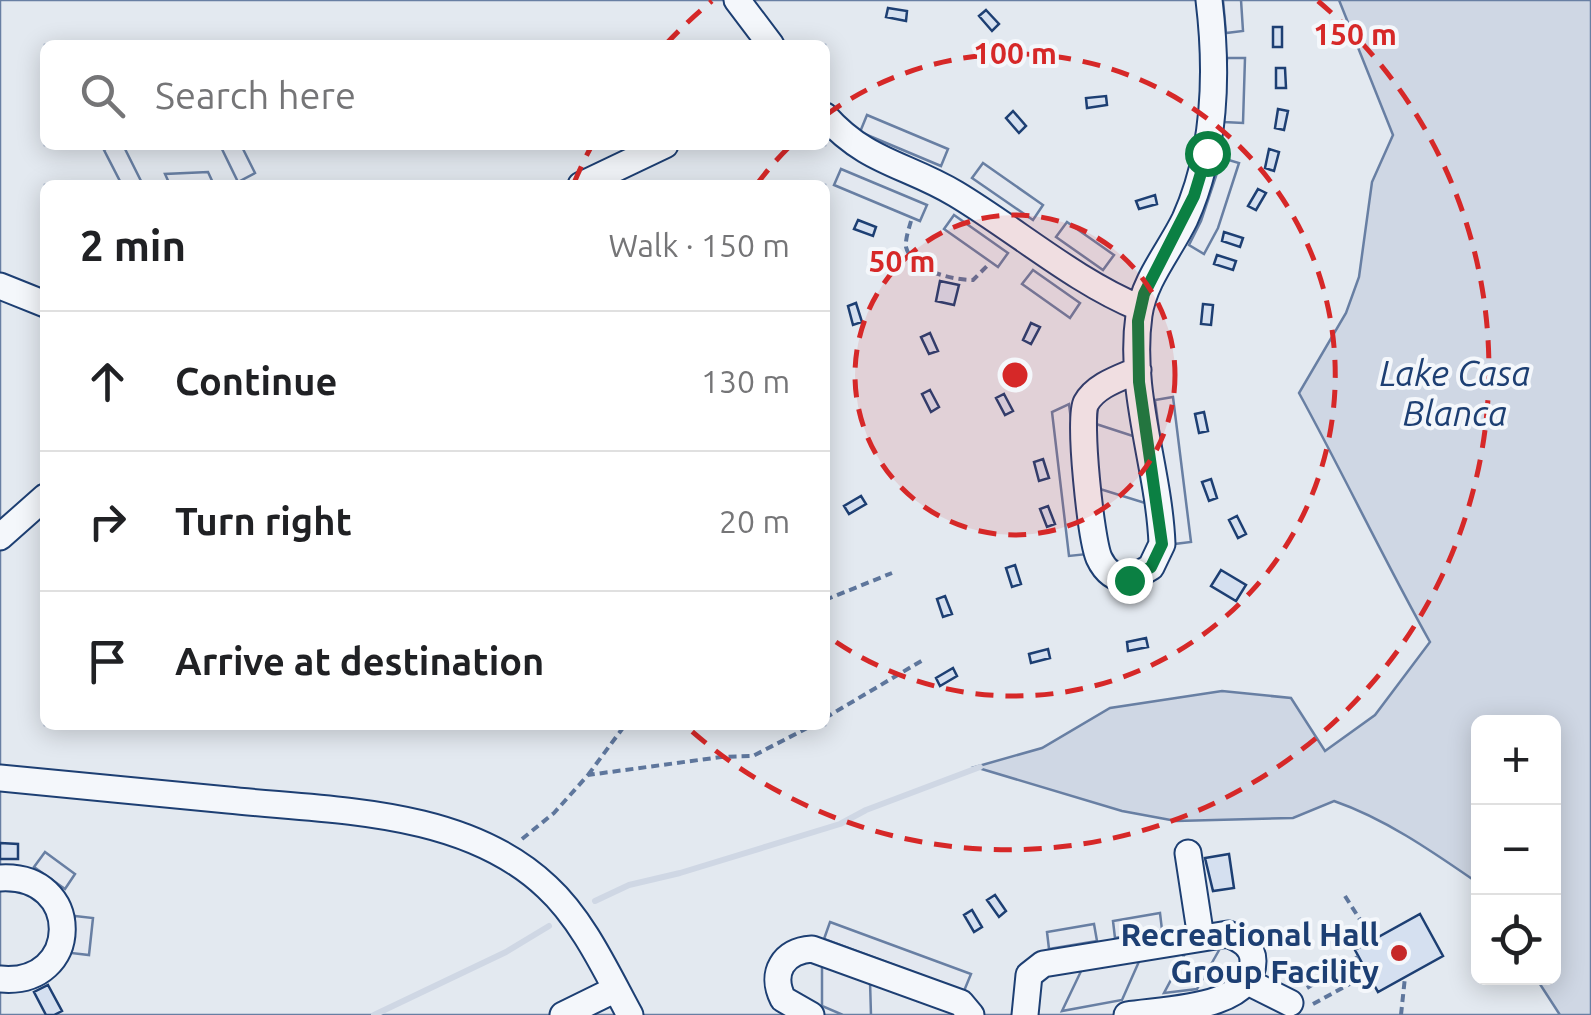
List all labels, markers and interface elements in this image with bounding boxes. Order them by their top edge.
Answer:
text: 150 m [1313,17,1397,51]
text: 100 m [973,36,1057,70]
search box [40,40,830,150]
icon: search [75,68,130,123]
text: Search here [155,74,356,116]
route start [1185,131,1231,177]
text: 2 min [80,222,186,269]
text: Walk · 150 m [608,227,790,263]
text: 50 m [869,244,935,278]
water label: Lake Casa Blanca [1379,353,1531,433]
icon: ahead [80,354,135,409]
centre of rings [997,357,1033,393]
text: Continue [175,360,337,402]
text: 130 m [701,363,790,399]
icon: right [80,494,135,549]
text: Turn right [175,500,352,542]
text: 20 m [719,503,790,539]
route end [1107,558,1153,604]
icon: arrive [80,634,135,689]
text: Arrive at destination [175,640,544,682]
map controls [1471,715,1561,985]
button: + [1471,715,1561,805]
button: − [1471,805,1561,895]
button: locate [1471,895,1561,985]
place label: Recreational Hall Group Facility [1120,916,1379,989]
marker: Recreational Hall Group Facility [1388,942,1410,964]

